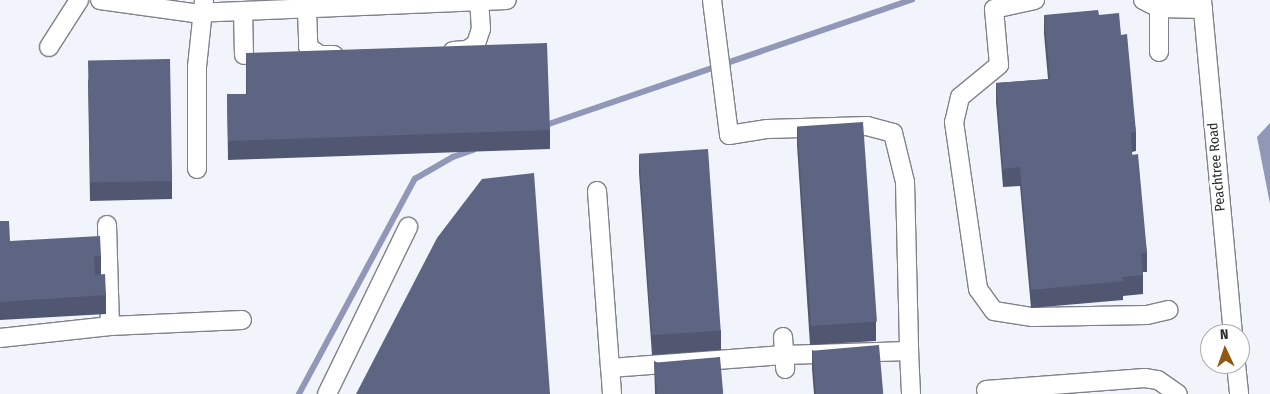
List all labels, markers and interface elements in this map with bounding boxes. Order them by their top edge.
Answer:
street label: Peachtree Road [1205,122,1229,212]
north arrow [1200,324,1250,374]
text: N [1220,326,1229,343]

